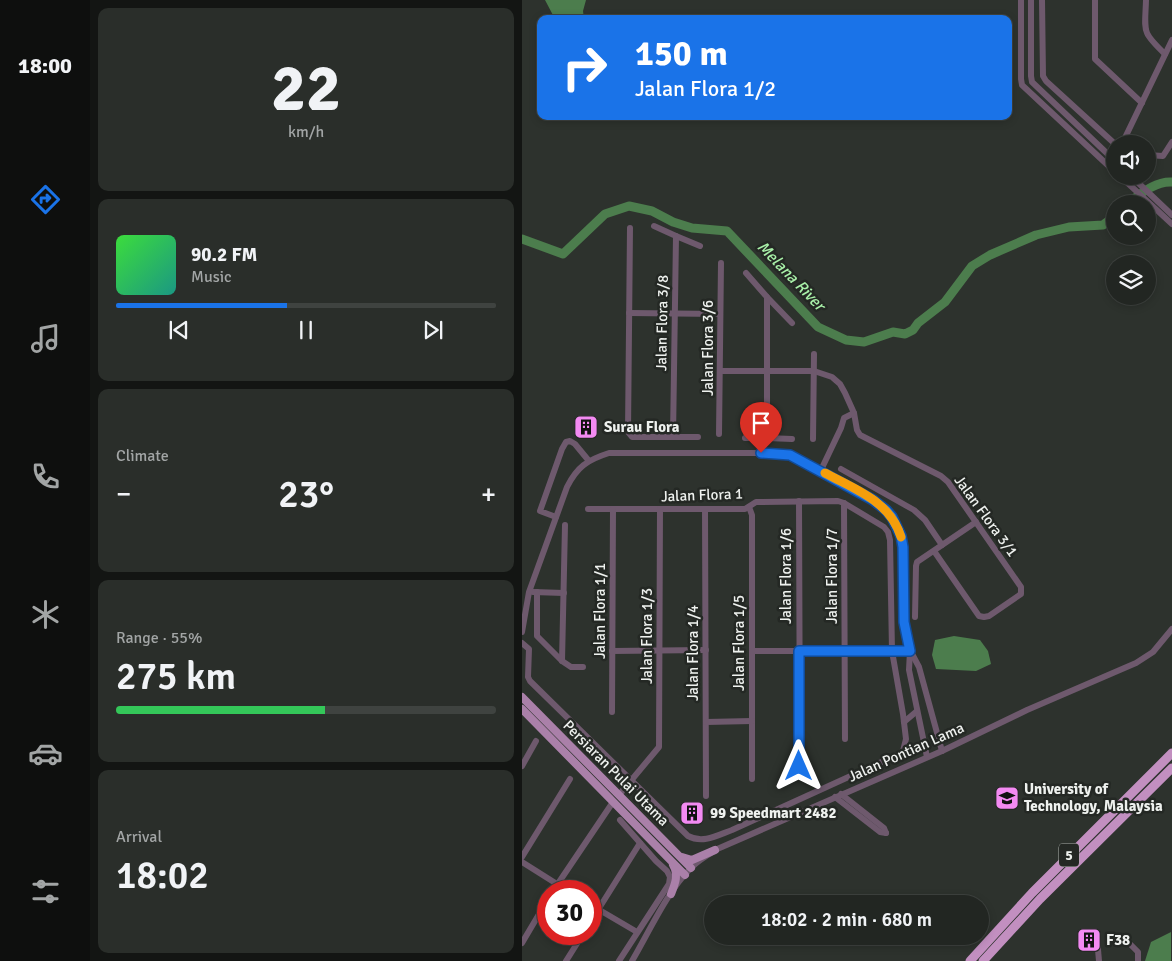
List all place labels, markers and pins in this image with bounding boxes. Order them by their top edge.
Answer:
pin [740,402,782,453]
building icon: Surau Flora [573,414,599,440]
place label: Surau Flora [604,418,680,436]
place label: University of Technology, Malaysia [1024,780,1163,815]
school or university icon: University of Technology, Malaysia [994,785,1020,811]
building icon: 99 Speedmart 2482 [679,800,705,826]
place label: 99 Speedmart 2482 [710,804,837,822]
building icon: F38 [1076,927,1102,953]
place label: F38 [1106,931,1130,949]

